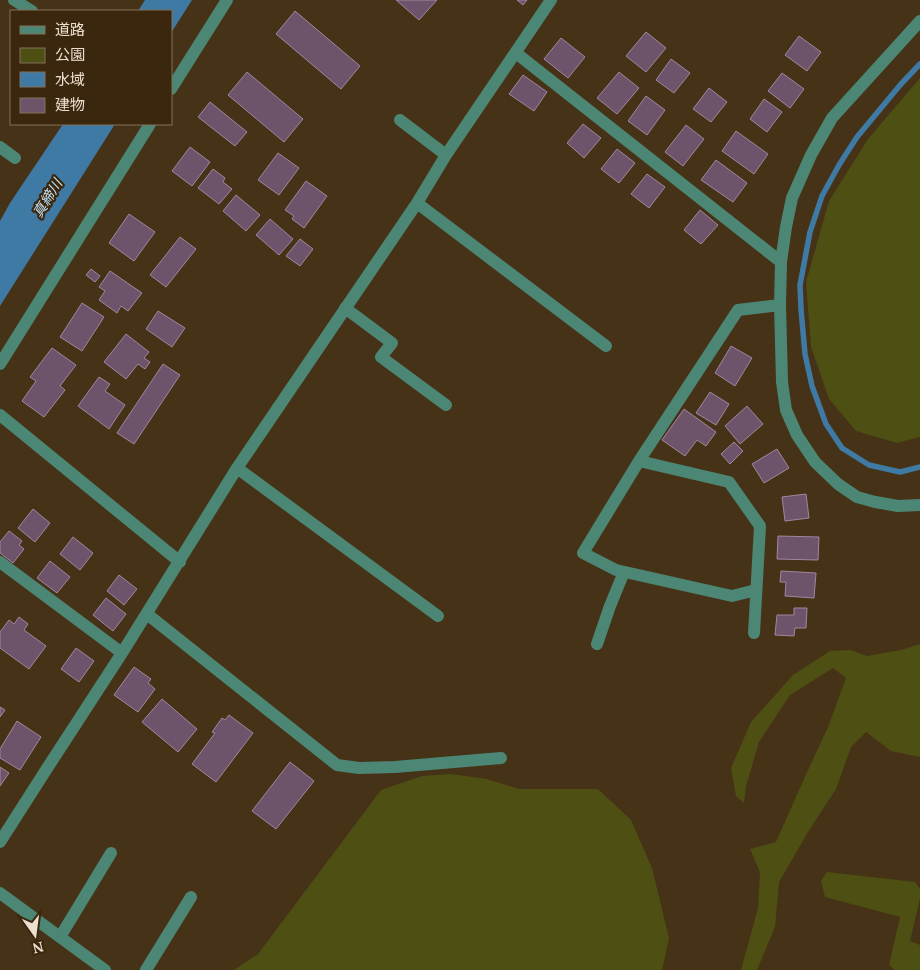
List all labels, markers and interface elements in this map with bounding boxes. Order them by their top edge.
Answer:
legend [10,10,172,125]
text: 道路 [55,19,85,39]
text: 公園 [55,44,85,64]
text: 水域 [55,69,85,89]
text: 建物 [55,94,85,114]
water label: 真締川 [28,173,67,221]
north arrow [10,910,60,960]
text: N [30,938,46,959]

